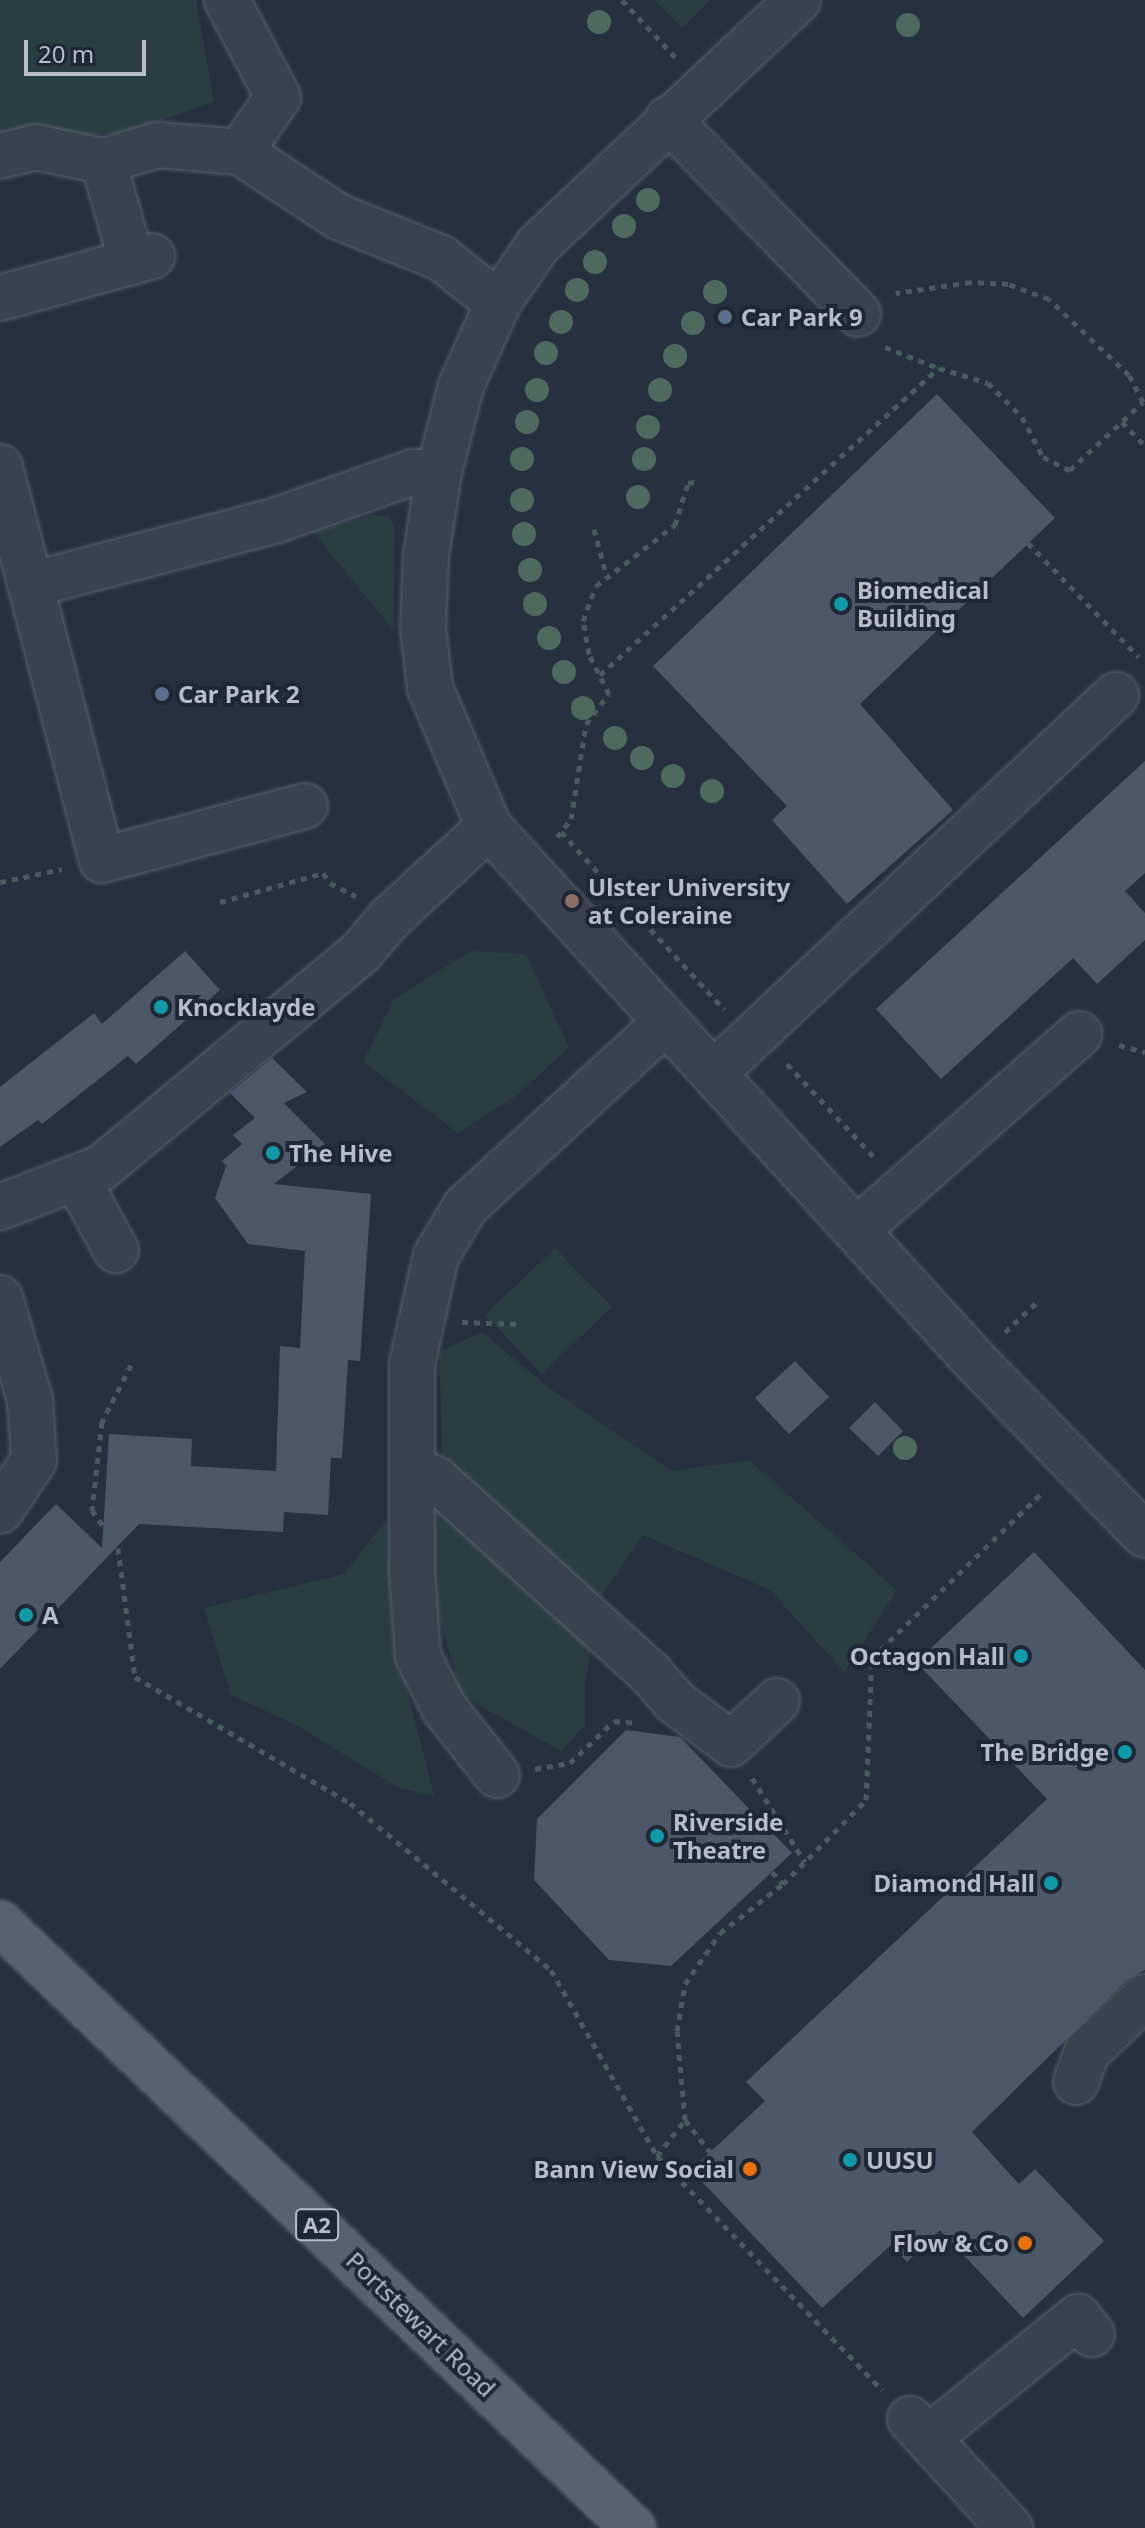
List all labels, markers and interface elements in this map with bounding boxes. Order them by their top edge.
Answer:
scale bar [28,24,150,74]
text: 20 m [38,37,94,70]
place label: Car Park 9 [741,303,863,331]
marker: Car Park 9 [716,308,734,326]
place label: Biomedical Building [857,576,989,632]
marker: Biomedical Building [832,595,850,613]
place label: Car Park 2 [178,680,300,708]
marker: Car Park 2 [153,685,171,703]
place label: Ulster University at Coleraine [588,873,790,929]
marker: Ulster University at Coleraine [563,892,581,910]
place label: Knocklayde [177,993,316,1021]
marker: Knocklayde [152,998,170,1016]
place label: The Hive [289,1139,393,1167]
marker: The Hive [264,1144,282,1162]
place label: A [42,1601,59,1629]
marker: A [17,1606,35,1624]
place label: Octagon Hall [850,1642,1005,1670]
marker: Octagon Hall [1012,1647,1030,1665]
place label: The Bridge [980,1738,1109,1766]
marker: The Bridge [1116,1743,1134,1761]
place label: Riverside Theatre [673,1808,783,1864]
marker: Riverside Theatre [648,1827,666,1845]
place label: Diamond Hall [873,1869,1035,1897]
marker: Diamond Hall [1042,1874,1060,1892]
place label: UUSU [866,2146,934,2174]
marker: UUSU [841,2151,859,2169]
place label: Bann View Social [534,2155,734,2183]
marker: Bann View Social [741,2160,759,2178]
road number: A2 [295,2207,339,2243]
place label: Flow & Co [893,2229,1009,2257]
marker: Flow & Co [1016,2234,1034,2252]
street label: Portstewart Road [341,2246,501,2402]

